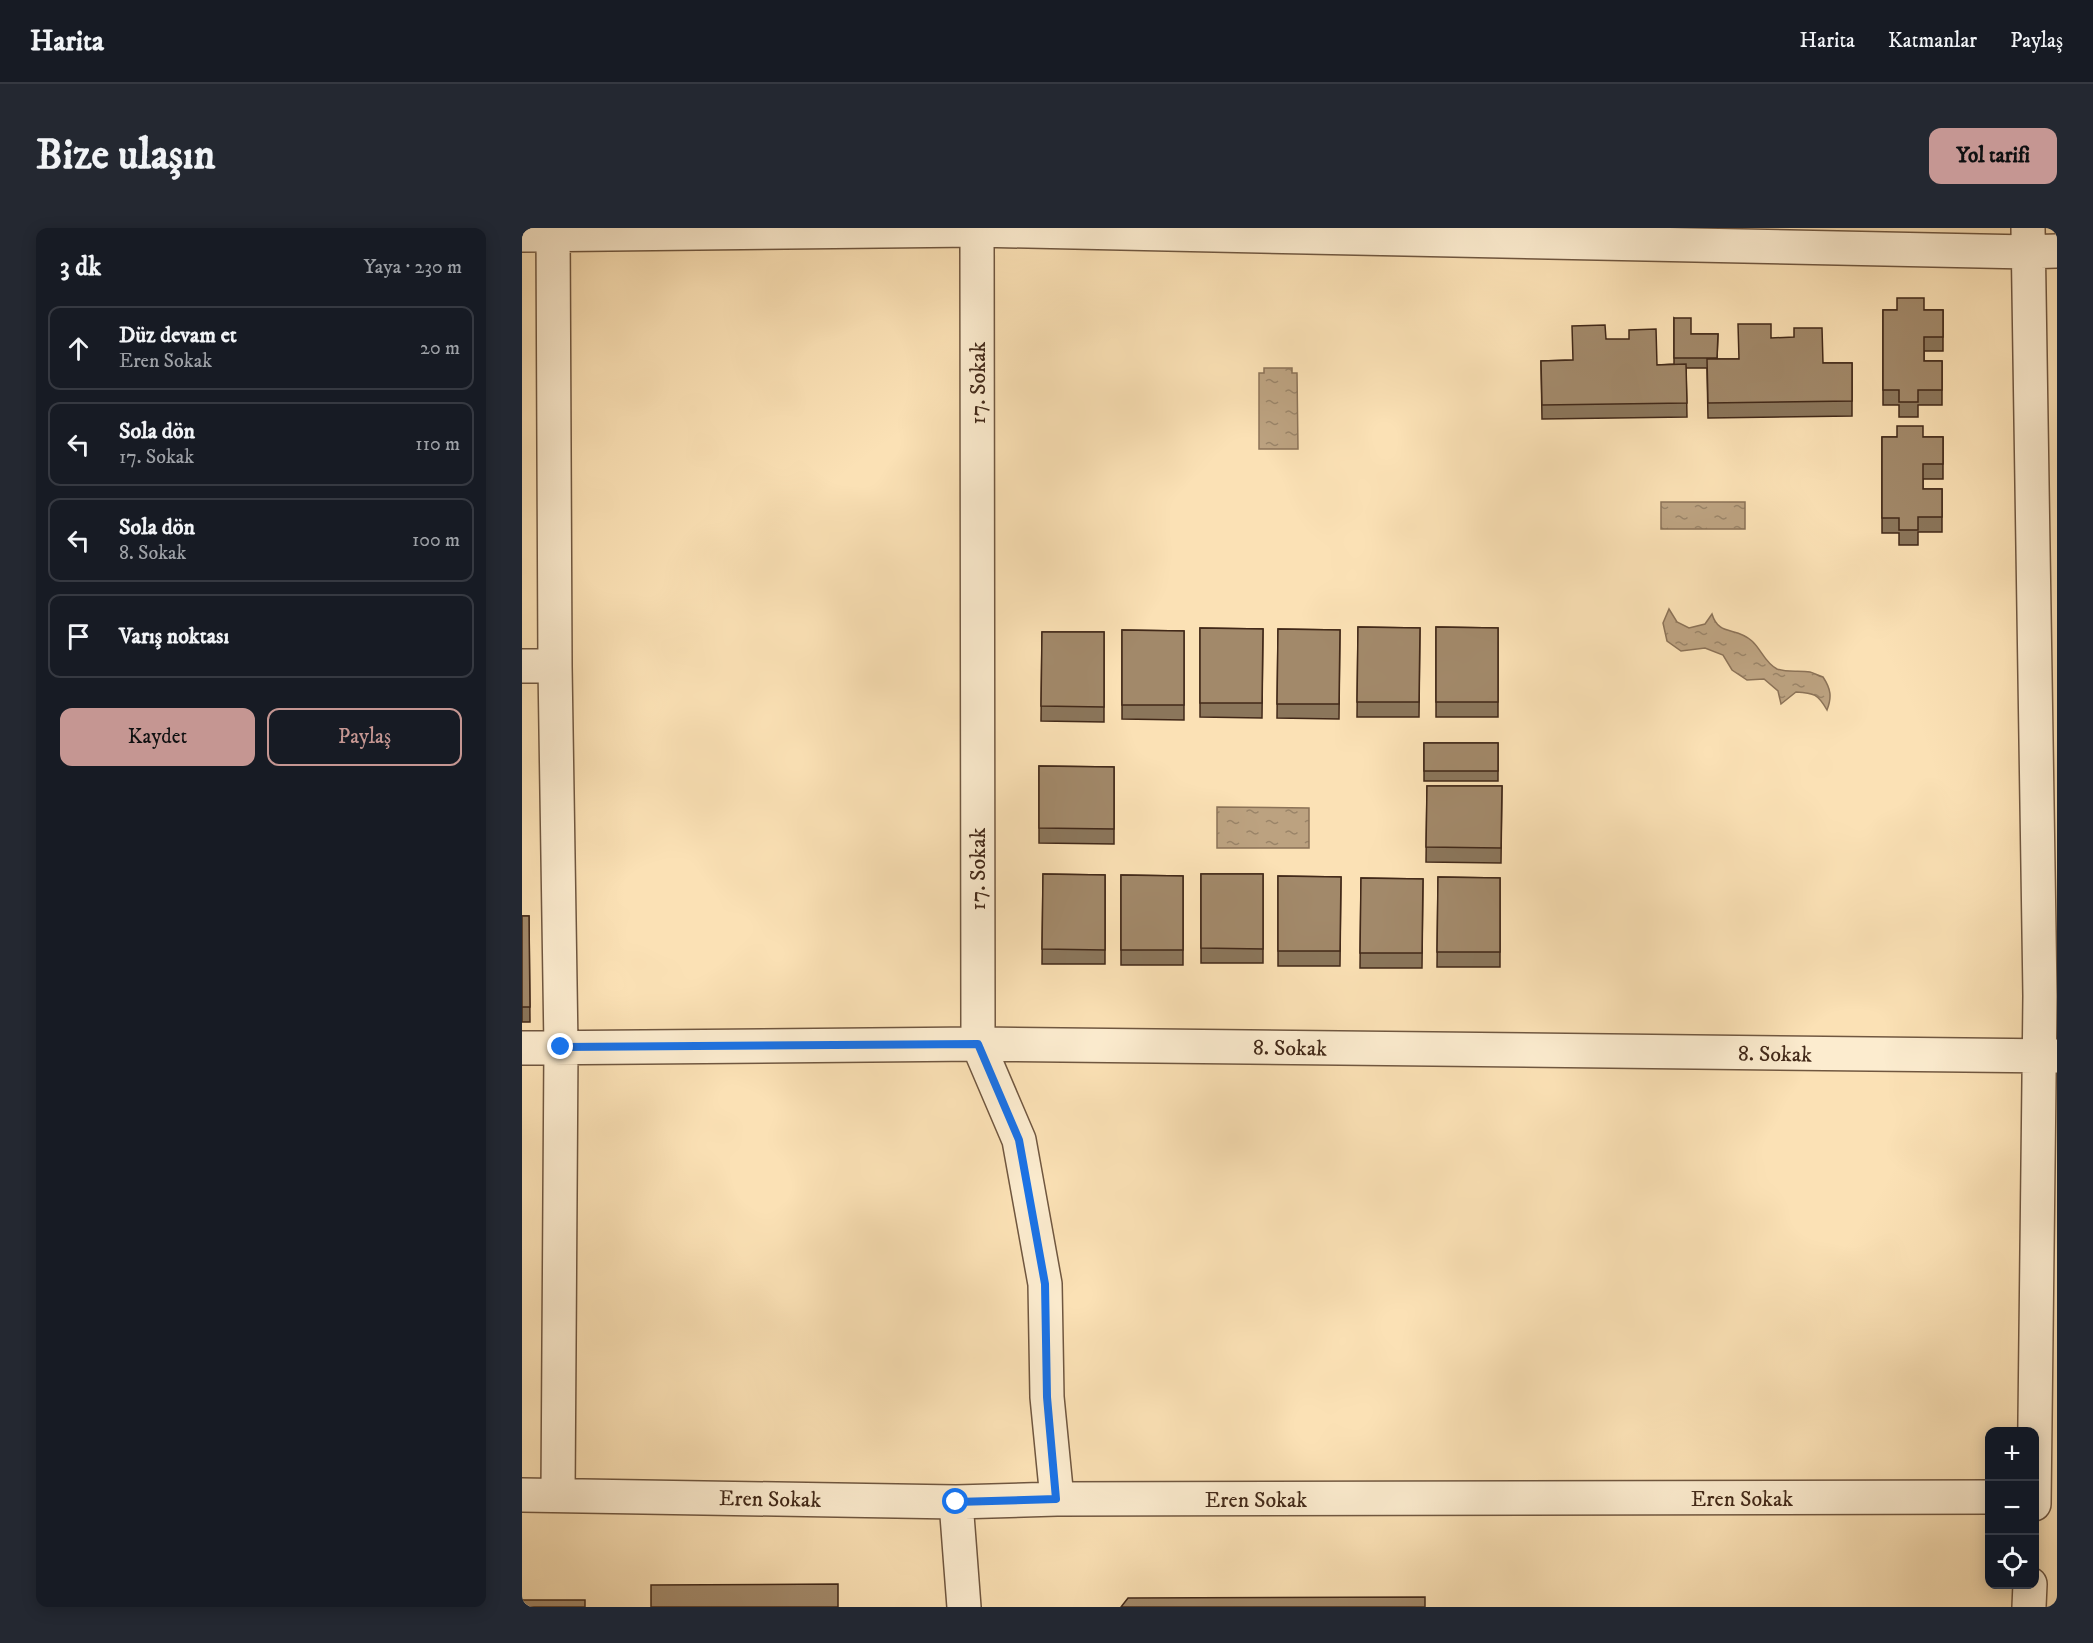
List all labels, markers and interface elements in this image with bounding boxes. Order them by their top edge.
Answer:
text: Harita [30,24,104,59]
text: Harita [1800,28,1855,54]
text: Katmanlar [1888,28,1977,54]
text: Paylaş [2010,28,2063,54]
button: Yol tarifi [1929,128,2057,184]
text: Bize ulaşın [36,130,216,182]
text: 3 dk [60,251,101,284]
text: Yaya · 230 m [364,255,462,280]
text: Düz devam et [119,322,237,349]
icon: ahead [62,332,95,365]
text: 20 m [420,336,460,361]
street label: 17. Sokak [965,342,992,424]
text: Eren Sokak [119,349,212,374]
text: Sola dön [119,418,195,445]
icon: left [62,428,95,461]
text: 110 m [415,432,460,457]
text: 17. Sokak [119,445,194,470]
text: Sola dön [119,514,195,541]
icon: left [62,524,95,557]
text: 100 m [412,528,460,553]
text: 8. Sokak [119,541,187,566]
icon: arrive [62,620,95,653]
text: Varış noktası [119,623,229,650]
button: Kaydet [60,708,255,766]
button: Paylaş [267,708,462,766]
street label: 17. Sokak [965,828,992,910]
route end [547,1033,573,1059]
street label: 8. Sokak [1253,1034,1327,1063]
street label: 8. Sokak [1738,1040,1812,1069]
map controls [1985,1427,2039,1589]
button: + [1985,1427,2039,1481]
button: − [1985,1481,2039,1535]
street label: Eren Sokak [719,1485,821,1514]
street label: Eren Sokak [1691,1486,1793,1513]
street label: Eren Sokak [1205,1487,1307,1514]
route start [942,1488,968,1514]
button: locate [1985,1535,2039,1589]

